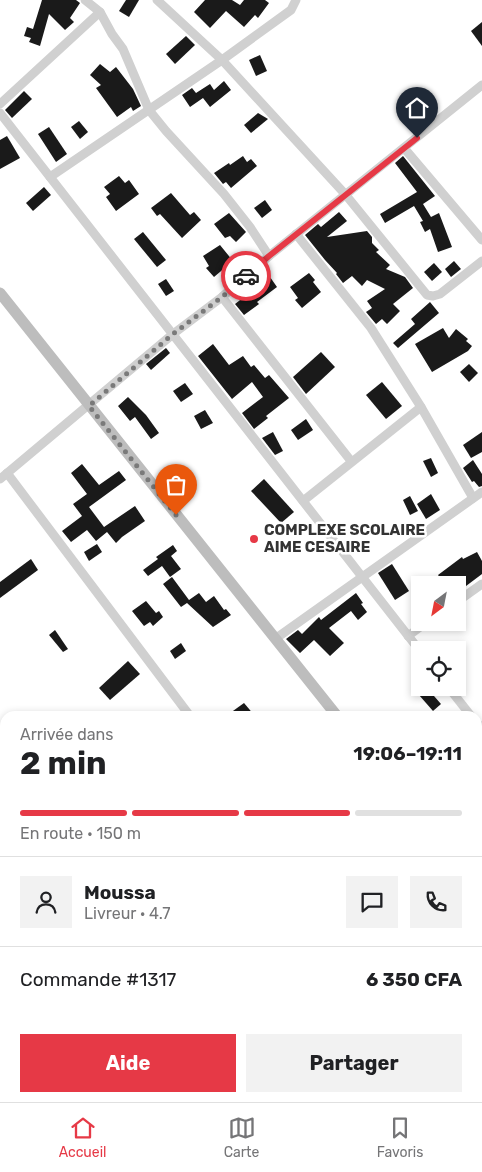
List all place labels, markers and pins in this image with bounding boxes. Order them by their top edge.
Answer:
pin [396,87,438,138]
pin [155,464,197,515]
place label: COMPLEXE SCOLAIRE AIME CESAIRE [264,521,425,556]
marker: COMPLEXE SCOLAIRE AIME CESAIRE [248,533,260,545]

